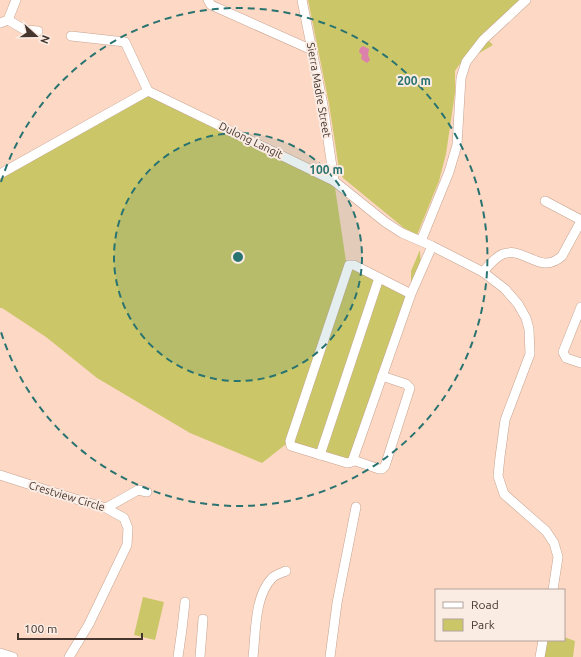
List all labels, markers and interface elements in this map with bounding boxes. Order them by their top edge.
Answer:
north arrow [16,16,56,56]
text: N [38,34,52,46]
street label: Sierra Madre Street [305,42,333,139]
text: 200 m [397,74,431,87]
street label: Dulong Langit [217,119,285,161]
text: 100 m [309,163,343,176]
centre of rings [231,250,245,264]
street label: Crestview Circle [28,479,106,513]
legend [435,589,565,641]
text: Road [471,598,499,611]
scale bar [18,615,142,641]
text: Park [471,618,495,631]
text: 100 m [24,622,57,635]

